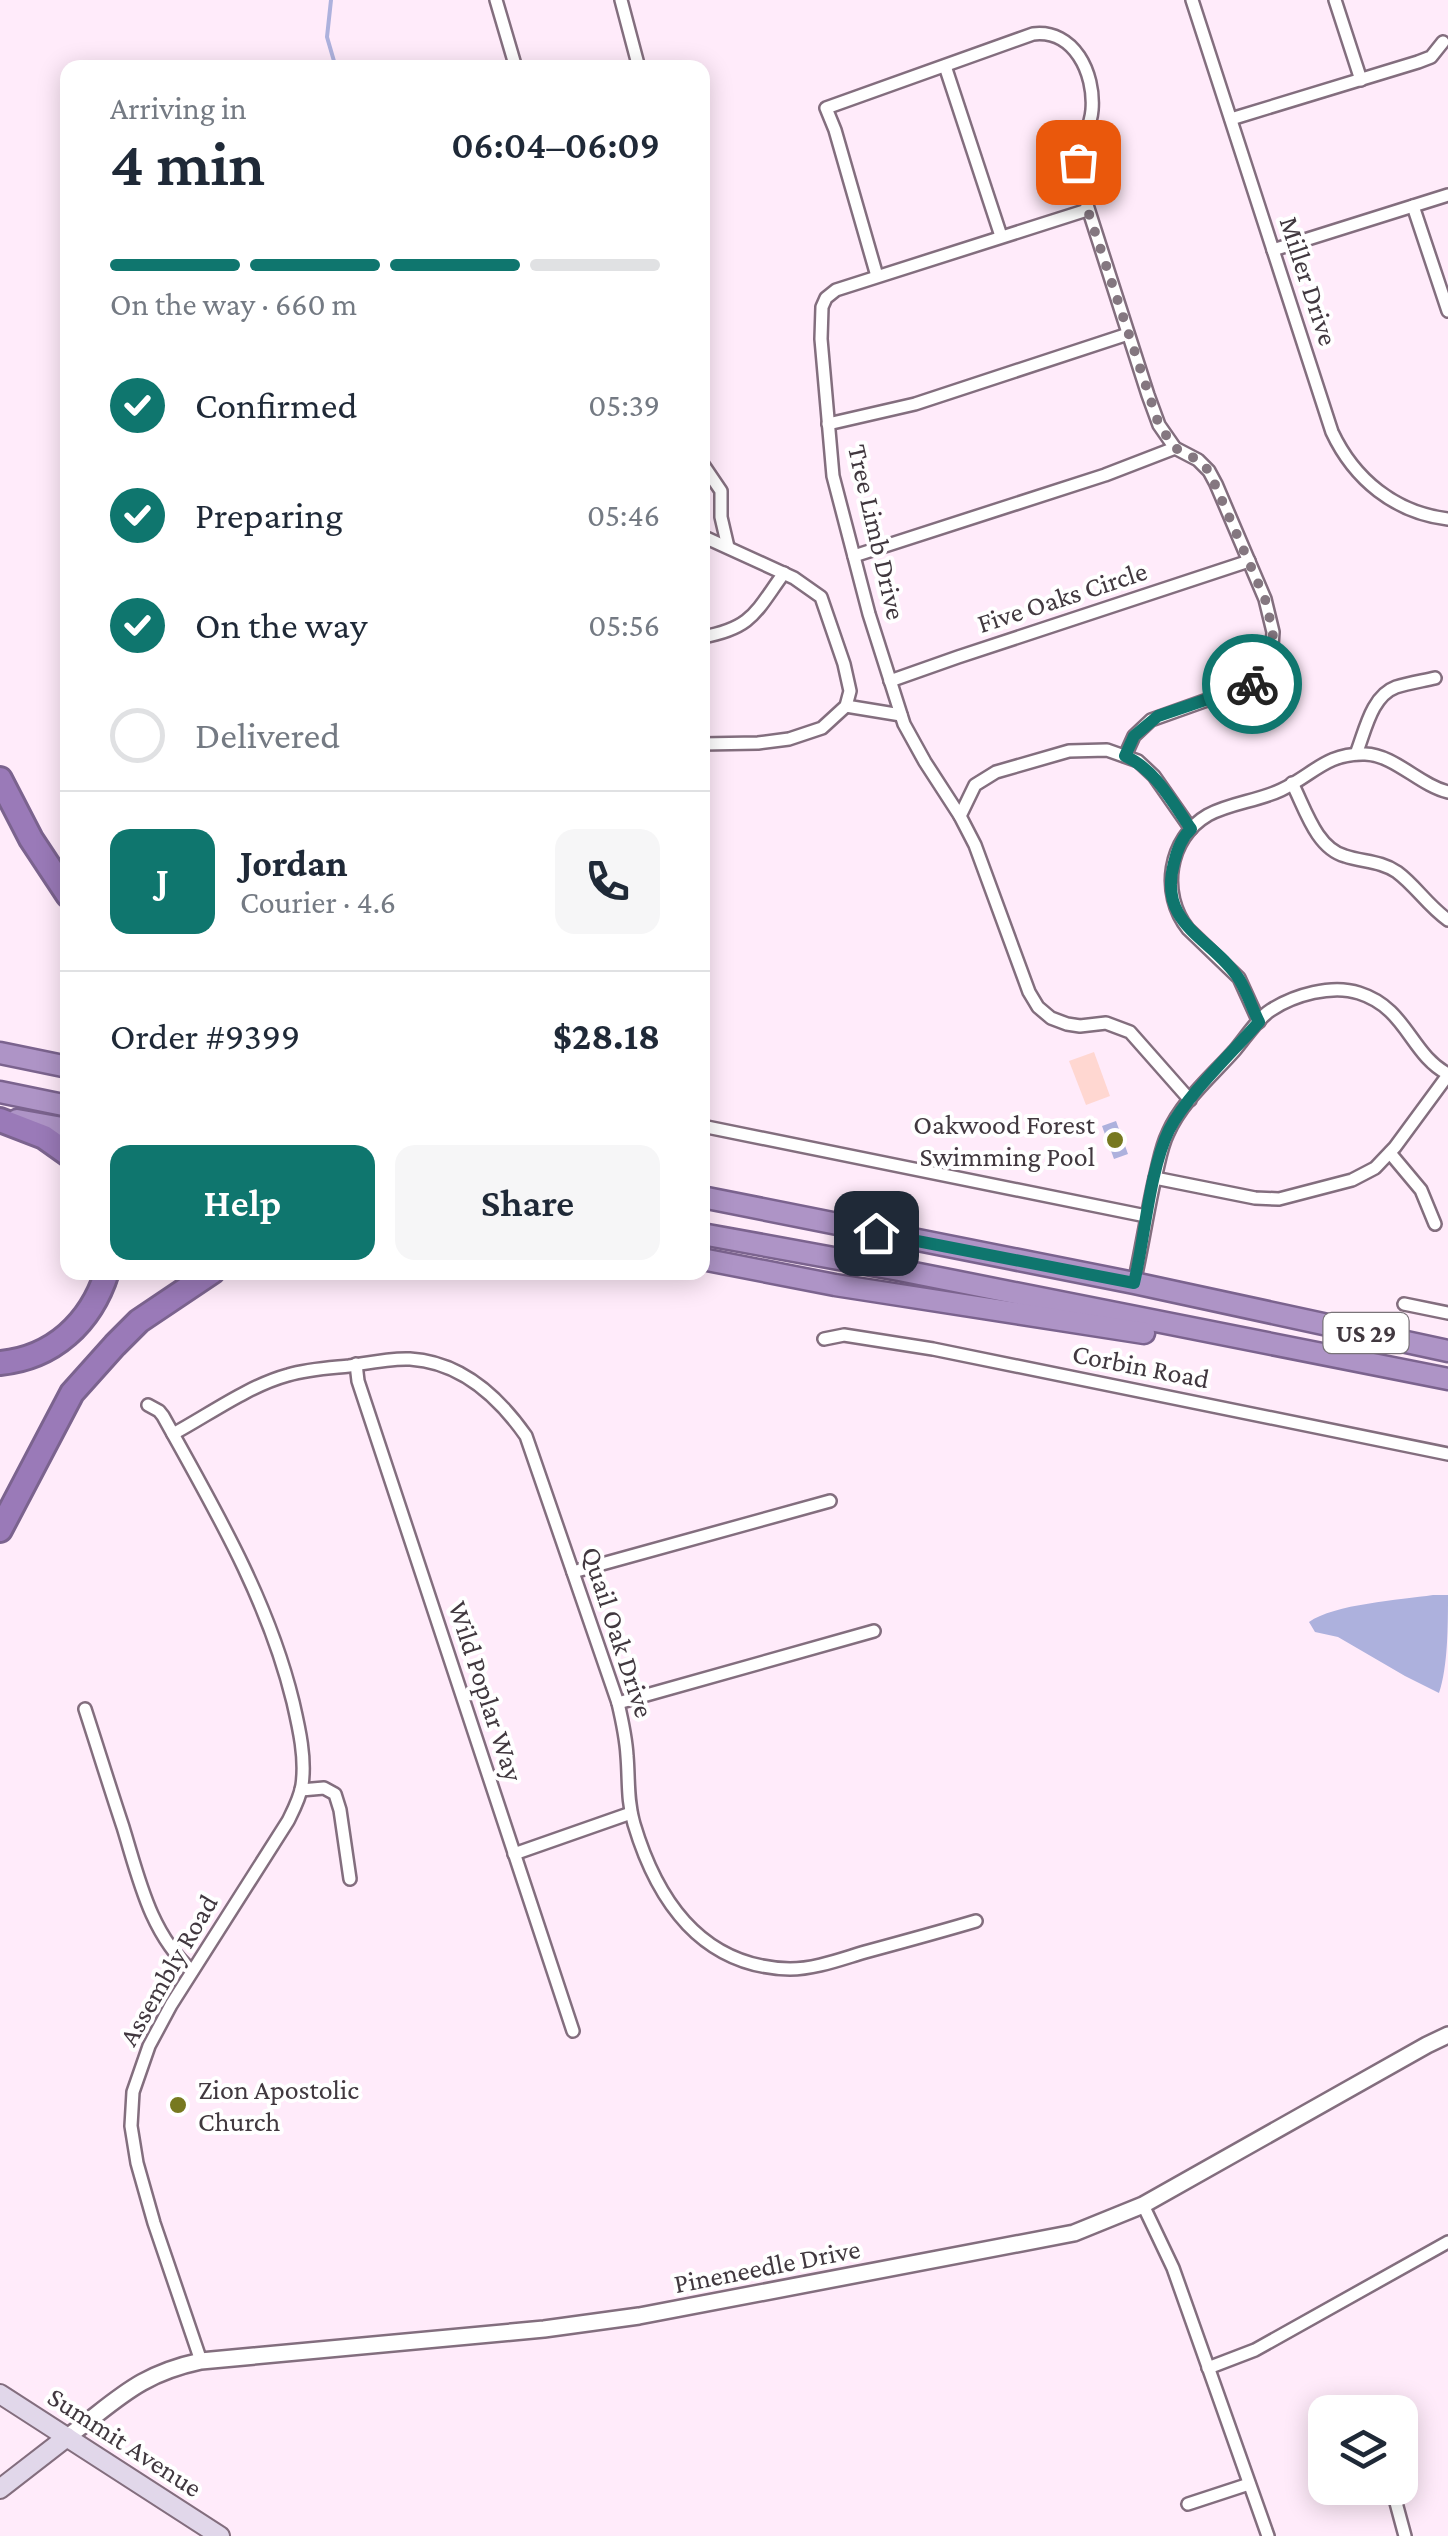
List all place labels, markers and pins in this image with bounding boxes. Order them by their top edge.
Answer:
pin [1036,120,1121,205]
place label: Oakwood Forest Swimming Pool [913,1109,1096,1172]
marker: Oakwood Forest Swimming Pool [1104,1129,1126,1151]
pin [834,1191,919,1276]
place label: Zion Apostolic Church [198,2074,359,2137]
marker: Zion Apostolic Church [167,2094,189,2116]

